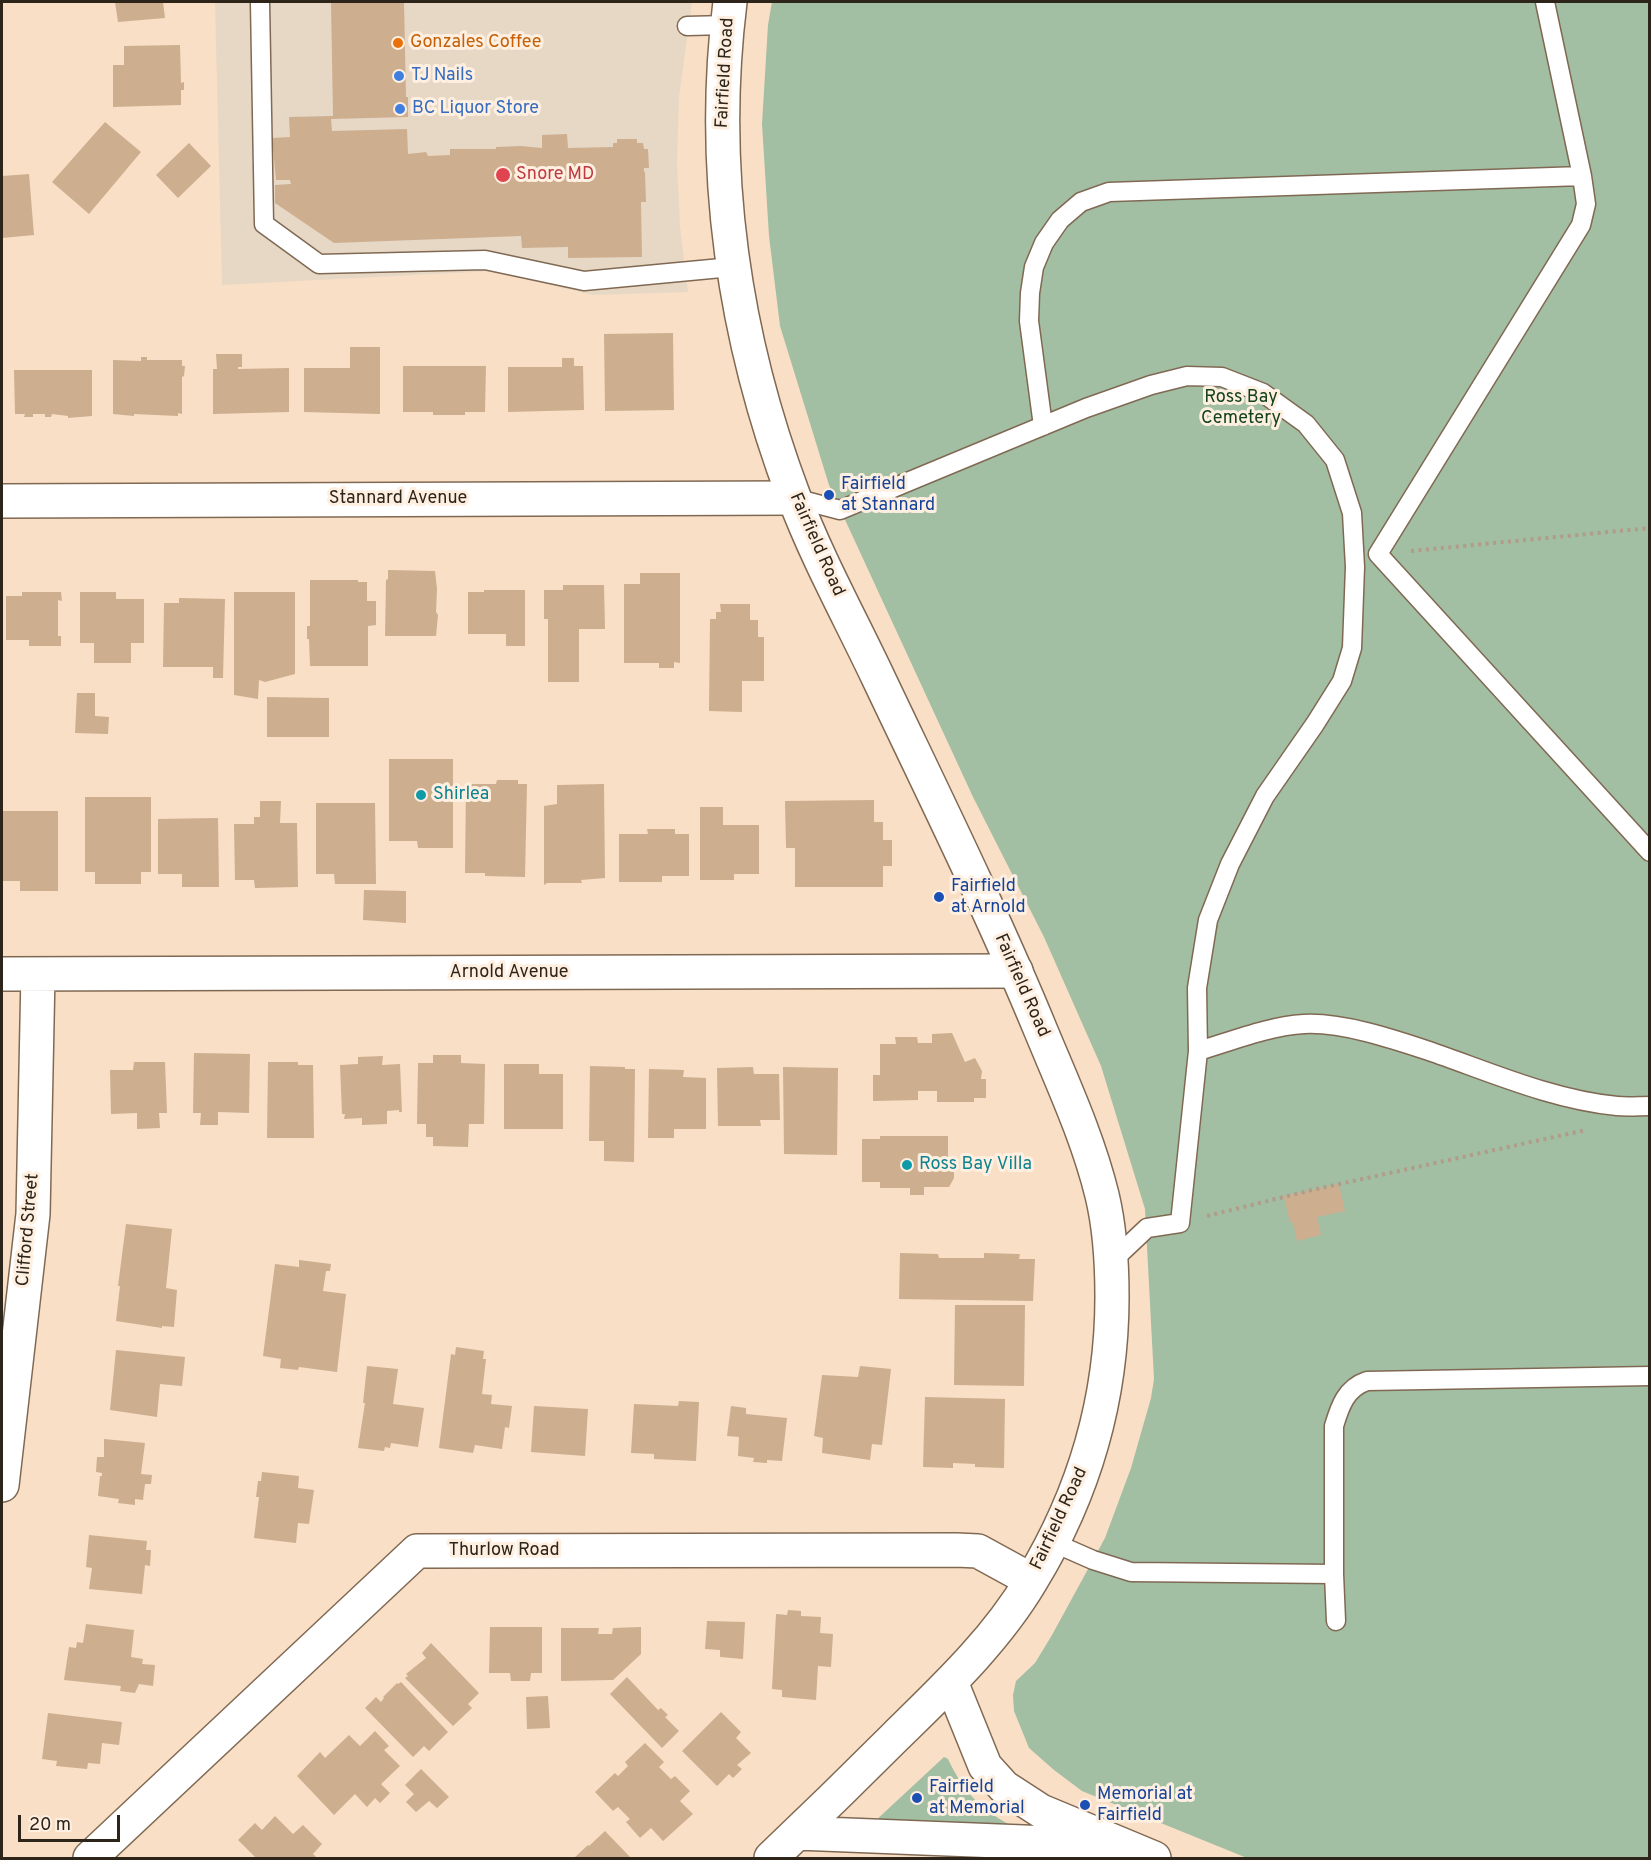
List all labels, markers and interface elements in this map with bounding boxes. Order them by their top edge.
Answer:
street label: Fairfield Road [712,17,740,129]
place label: Gonzales Coffee [410,32,542,54]
marker: Gonzales Coffee [391,36,405,50]
place label: TJ Nails [411,65,473,87]
marker: TJ Nails [392,69,406,83]
place label: BC Liquor Store [412,98,539,120]
marker: BC Liquor Store [393,102,407,116]
place label: Snore MD [516,164,594,186]
marker: Snore MD [494,166,512,184]
park label: Ross Bay Cemetery [1201,387,1281,430]
place label: Fairfield at Stannard [841,474,935,516]
street label: Stannard Avenue [329,488,467,510]
marker: Fairfield at Stannard [822,488,836,502]
street label: Fairfield Road [784,490,848,600]
place label: Shirlea [433,784,489,806]
marker: Shirlea [414,788,428,802]
place label: Fairfield at Arnold [951,876,1026,918]
marker: Fairfield at Arnold [932,890,946,904]
street label: Fairfield Road [989,931,1053,1041]
street label: Arnold Avenue [450,962,568,984]
place label: Ross Bay Villa [919,1154,1032,1176]
marker: Ross Bay Villa [900,1158,914,1172]
street label: Clifford Street [13,1173,45,1287]
street label: Fairfield Road [1027,1464,1093,1574]
street label: Thurlow Road [448,1540,560,1562]
place label: Fairfield at Memorial [929,1777,1025,1820]
place label: Memorial at Fairfield [1097,1784,1193,1826]
marker: Fairfield at Memorial [910,1791,924,1805]
marker: Memorial at Fairfield [1078,1798,1092,1812]
scale bar [21,1803,123,1841]
text: 20 m [29,1814,71,1837]

